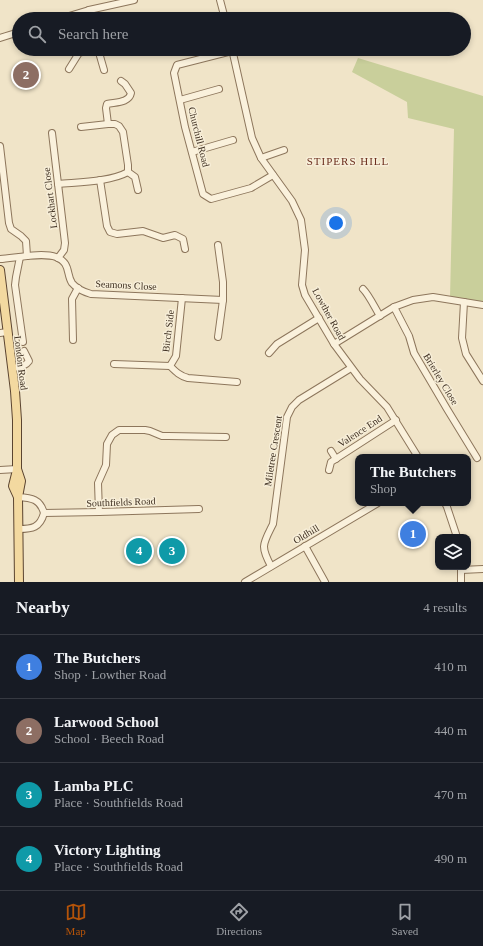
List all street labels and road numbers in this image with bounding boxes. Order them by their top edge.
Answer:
street label: Churchill Road [186,106,212,168]
street label: Lockhart Close [41,166,59,229]
street label: Seamons Close [95,278,157,292]
street label: Lowther Road [310,286,348,342]
street label: Birch Side [160,309,176,353]
street label: London Road [12,335,30,391]
street label: Brierley Close [421,351,461,407]
street label: Valence End [336,413,384,449]
street label: Miletree Crescent [262,415,284,487]
street label: Southfields Road [86,495,156,509]
street label: Oldhill [291,522,321,546]

